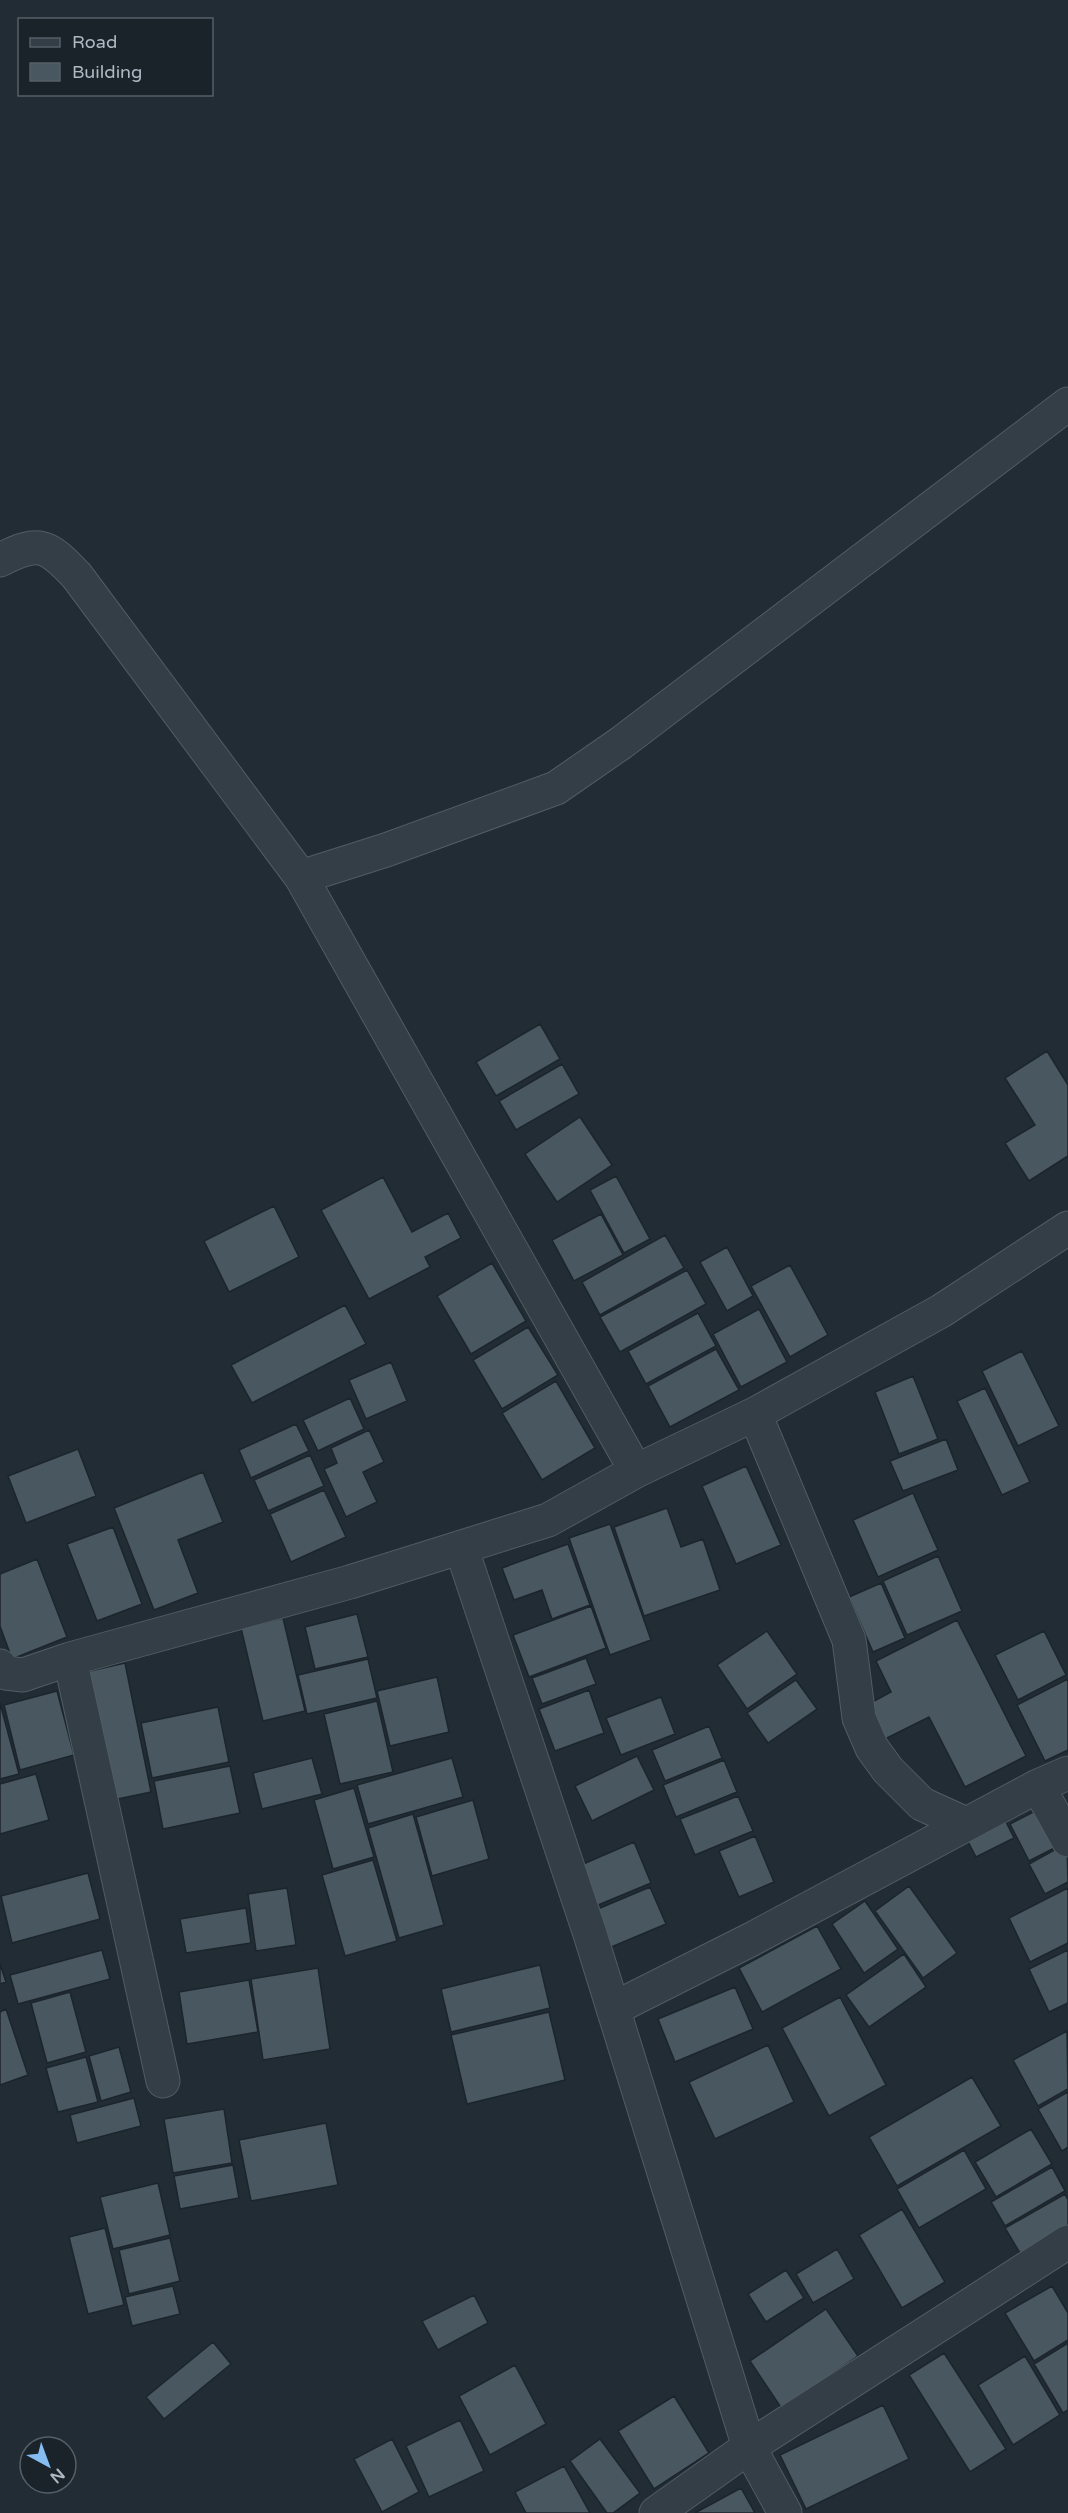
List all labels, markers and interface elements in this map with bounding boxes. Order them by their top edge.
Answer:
legend [18,18,213,96]
text: Road [72,31,117,53]
text: Building [72,61,142,83]
north arrow [18,2435,78,2495]
text: N [46,2464,69,2487]

